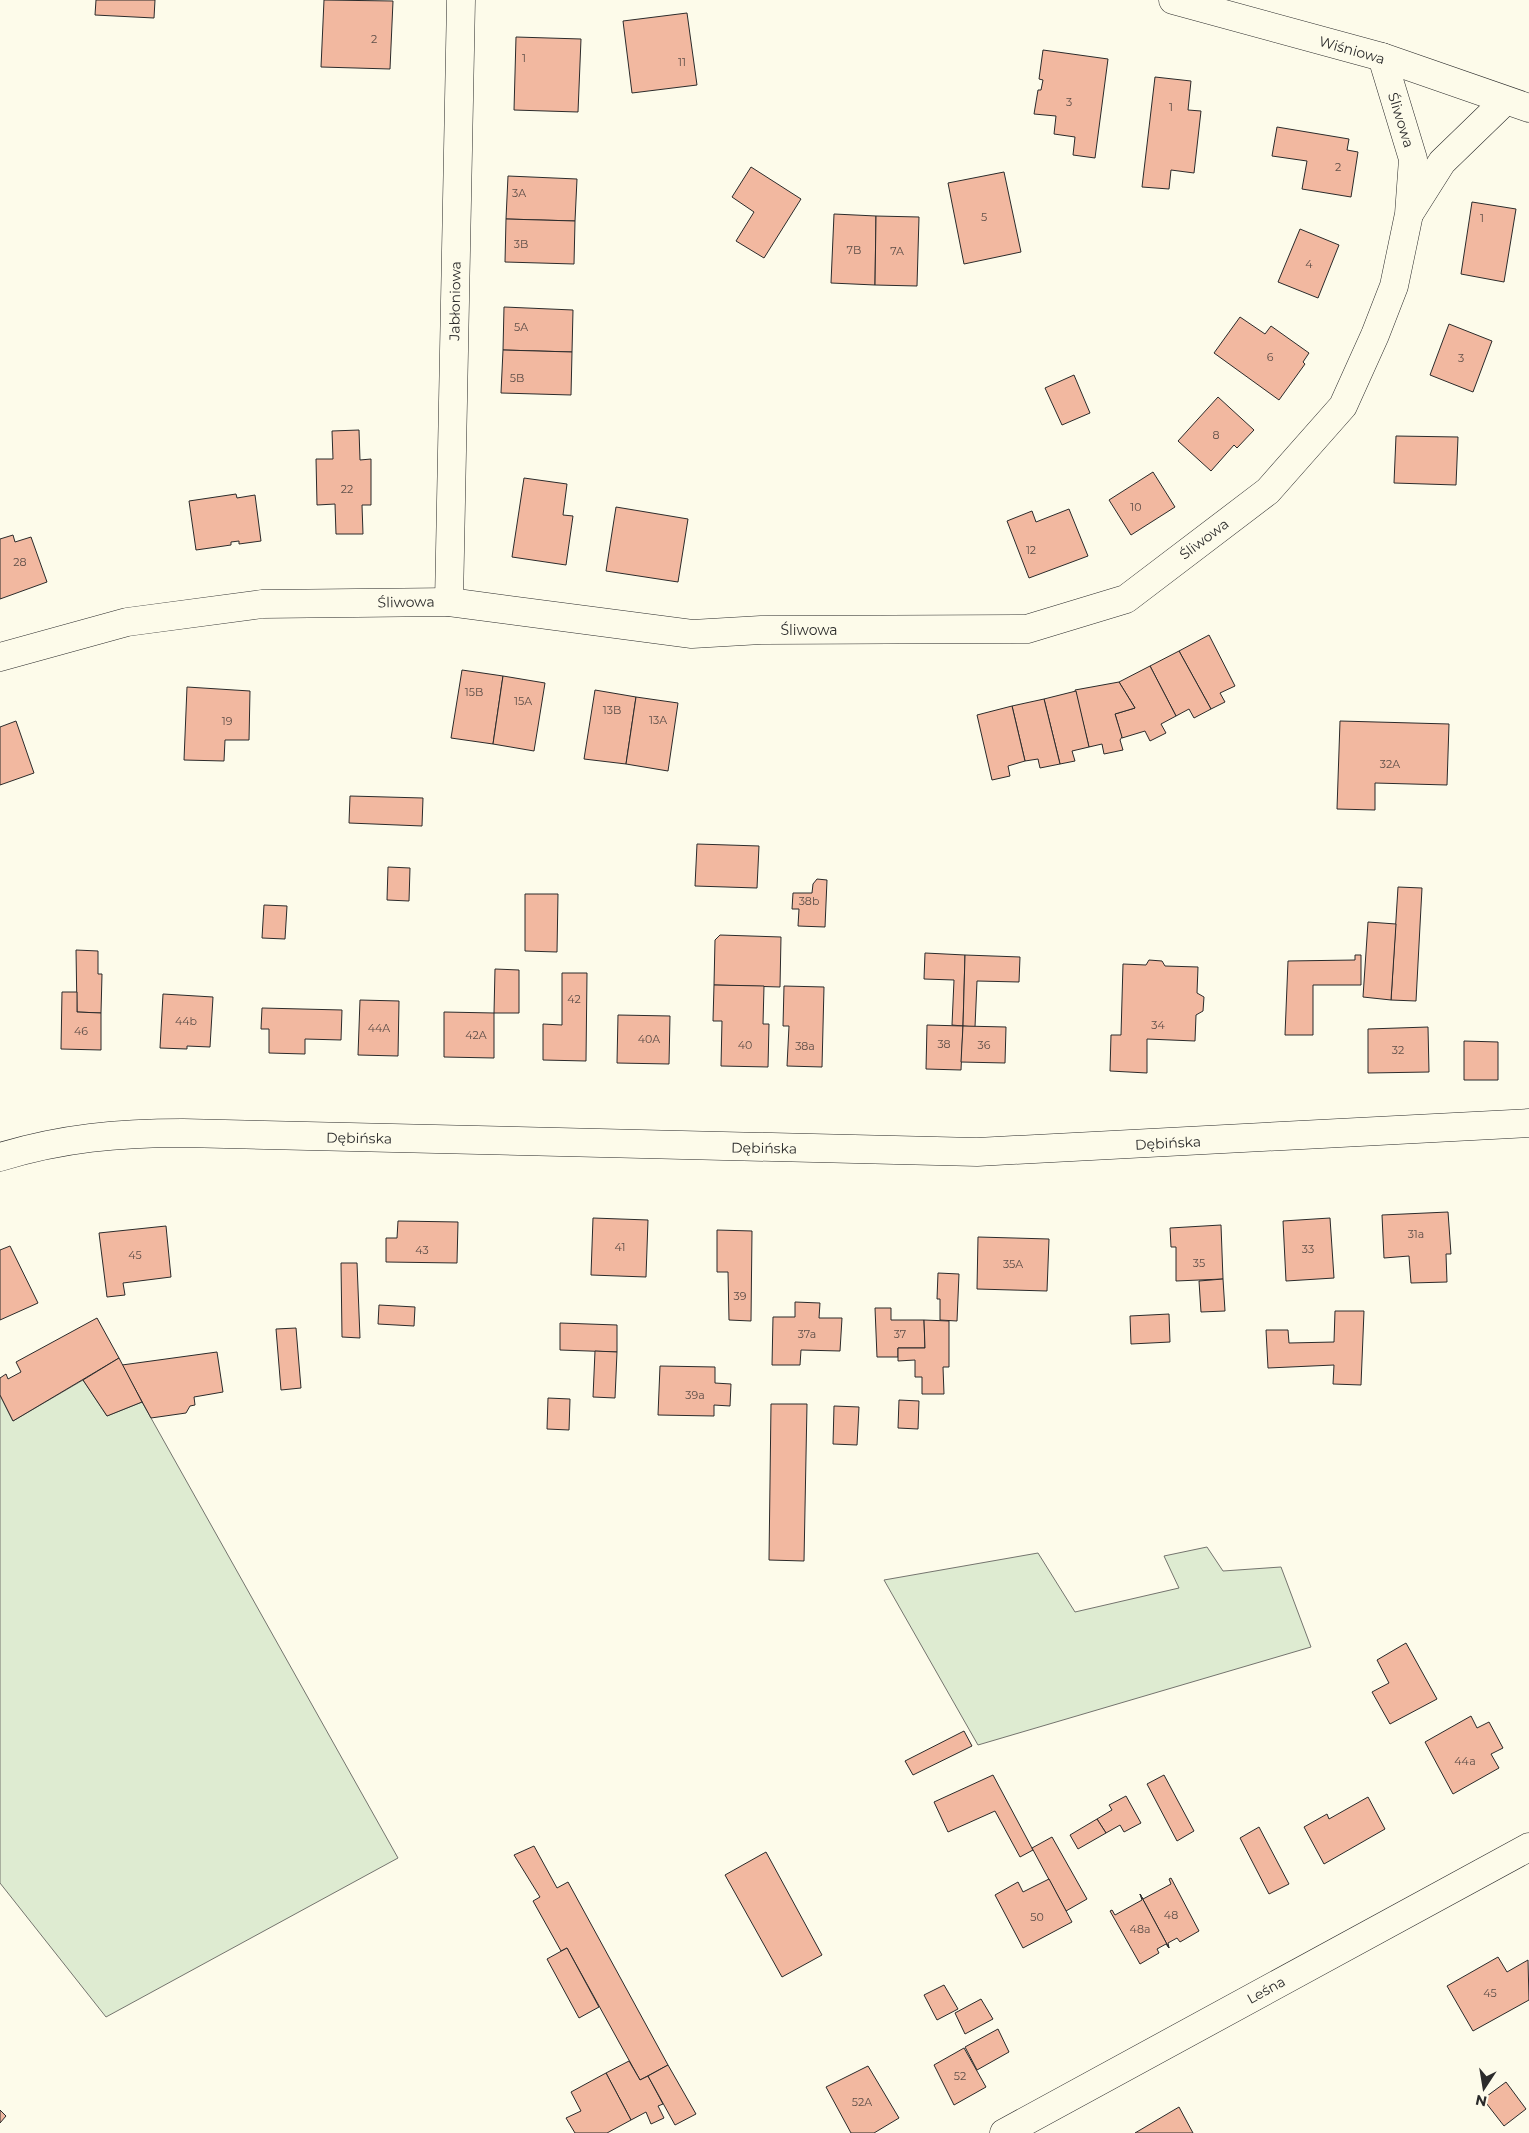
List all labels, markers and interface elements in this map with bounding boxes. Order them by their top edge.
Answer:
house number: 2 [371,32,377,46]
street label: Wiśniowa [1317,32,1387,68]
house number: 1 [522,51,526,65]
house number: 11 [678,55,686,69]
street label: Śliwowa [1384,90,1418,150]
house number: 3 [1066,95,1072,109]
house number: 1 [1169,100,1173,114]
house number: 2 [1335,160,1341,174]
house number: 3A [512,186,526,200]
house number: 5 [981,210,987,224]
house number: 1 [1480,211,1484,225]
house number: 3B [514,237,528,251]
house number: 7B [847,243,861,257]
house number: 7A [890,244,904,258]
house number: 4 [1305,257,1313,271]
street label: Jabłoniowa [445,261,465,342]
house number: 5A [514,320,528,334]
house number: 6 [1267,350,1274,364]
house number: 3 [1458,351,1464,365]
house number: 5B [510,371,524,385]
house number: 8 [1212,428,1220,442]
house number: 22 [341,482,353,496]
house number: 10 [1130,500,1142,514]
street label: Śliwowa [1176,515,1232,563]
house number: 12 [1026,543,1036,557]
house number: 28 [13,555,27,569]
street label: Śliwowa [377,593,435,611]
street label: Śliwowa [780,621,838,639]
house number: 15B [465,685,483,699]
house number: 15A [514,694,532,708]
house number: 13B [603,703,621,717]
house number: 13A [649,713,667,727]
house number: 19 [222,714,233,728]
house number: 32A [1380,757,1400,771]
house number: 38b [799,894,819,908]
house number: 42 [567,992,581,1006]
house number: 44b [175,1014,197,1028]
house number: 34 [1151,1018,1165,1032]
house number: 44A [368,1021,390,1035]
house number: 46 [74,1024,88,1038]
house number: 42A [465,1028,487,1042]
house number: 40A [638,1032,660,1046]
house number: 38 [937,1037,951,1051]
house number: 40 [738,1038,752,1052]
house number: 36 [978,1038,991,1052]
house number: 38a [795,1039,815,1053]
house number: 32 [1392,1043,1404,1057]
street label: Dębińska [326,1128,392,1148]
street label: Dębińska [1135,1132,1201,1154]
street label: Dębińska [731,1138,797,1158]
house number: 31a [1408,1227,1424,1241]
house number: 41 [615,1240,625,1254]
house number: 33 [1302,1242,1314,1256]
house number: 43 [415,1243,429,1257]
house number: 45 [128,1248,142,1262]
house number: 35 [1193,1256,1205,1270]
house number: 35A [1003,1257,1023,1271]
house number: 39 [734,1289,747,1303]
house number: 37a [798,1327,816,1341]
house number: 37 [894,1327,906,1341]
house number: 39a [685,1388,705,1402]
house number: 44a [1454,1754,1476,1768]
house number: 48 [1164,1908,1178,1922]
house number: 50 [1030,1910,1044,1924]
house number: 48a [1130,1922,1150,1936]
street label: Leśna [1244,1972,1288,2008]
house number: 45 [1483,1986,1497,2000]
north arrow [1459,2063,1509,2113]
house number: 52 [954,2069,966,2083]
text: N [1474,2091,1489,2111]
house number: 52A [852,2095,872,2109]

